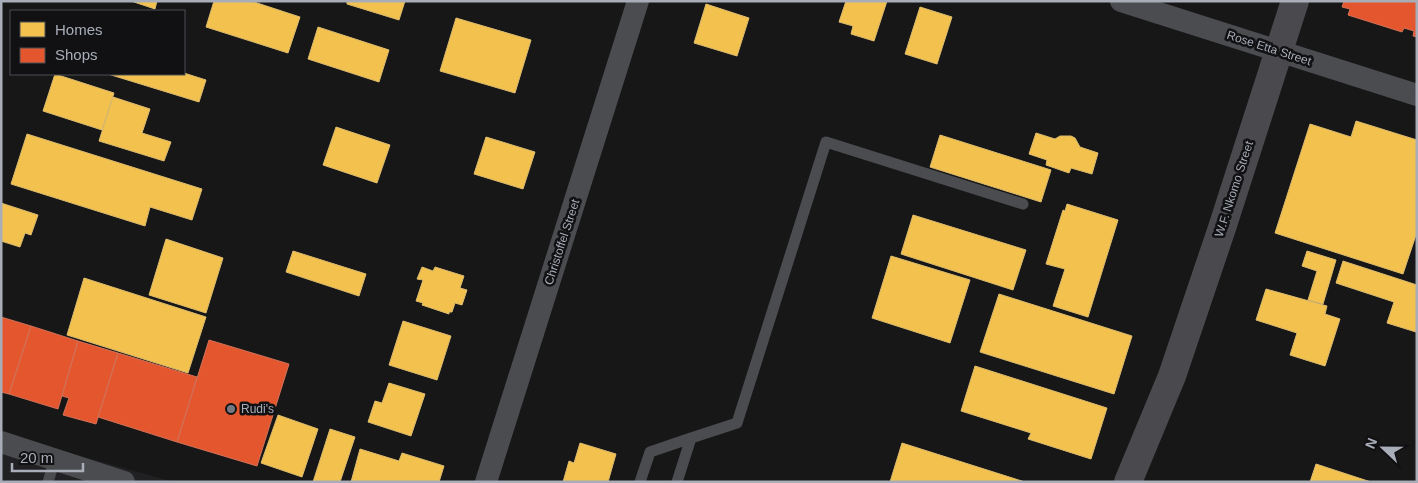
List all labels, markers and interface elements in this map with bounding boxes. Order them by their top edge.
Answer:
legend [10,10,185,75]
text: Homes [55,21,103,38]
street label: Rose Etta Street [1225,28,1314,68]
text: Shops [55,46,98,63]
street label: W.F. Nkomo Street [1212,139,1256,239]
street label: Christoffel Street [542,197,583,287]
place label: Rudi's [241,402,274,416]
marker: Rudi's [225,403,237,415]
north arrow [1358,423,1408,473]
text: N [1362,435,1380,451]
scale bar [12,440,84,472]
text: 20 m [20,449,53,466]

